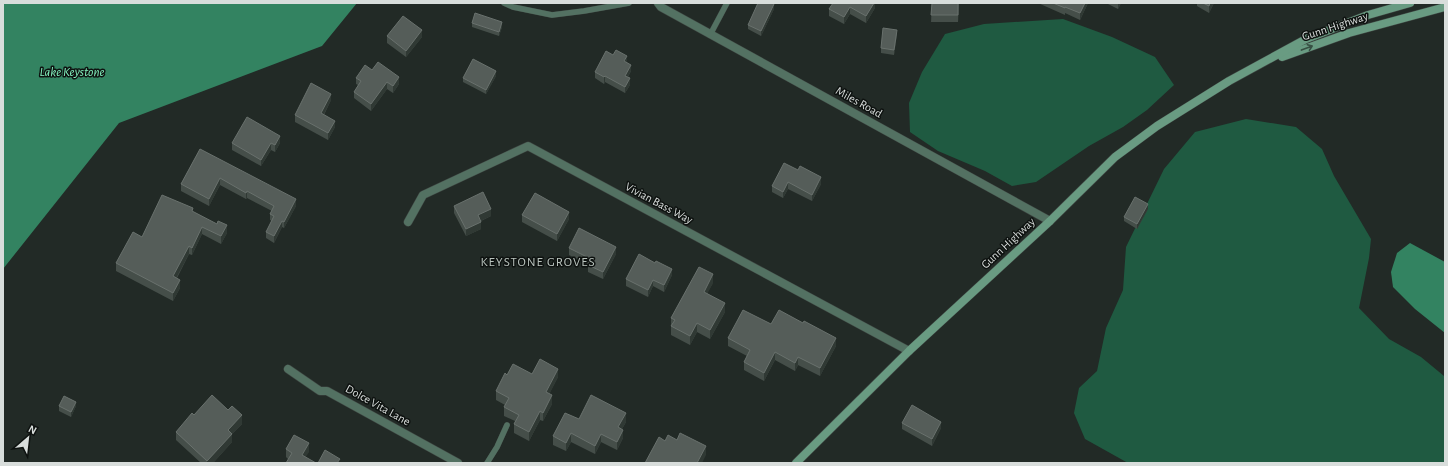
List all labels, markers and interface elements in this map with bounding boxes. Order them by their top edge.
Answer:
street label: Gunn Highway [1301,10,1370,43]
one-way arrow [1300,44,1312,52]
water label: Lake Keystone [40,66,104,79]
street label: Miles Road [834,84,884,120]
street label: Vivian Bass Way [623,180,695,227]
street label: Gunn Highway [979,215,1038,272]
district label: KEYSTONE GROVES [480,256,596,269]
street label: Dolce Vita Lane [344,382,412,428]
north arrow [8,418,48,458]
text: N [26,423,38,436]

